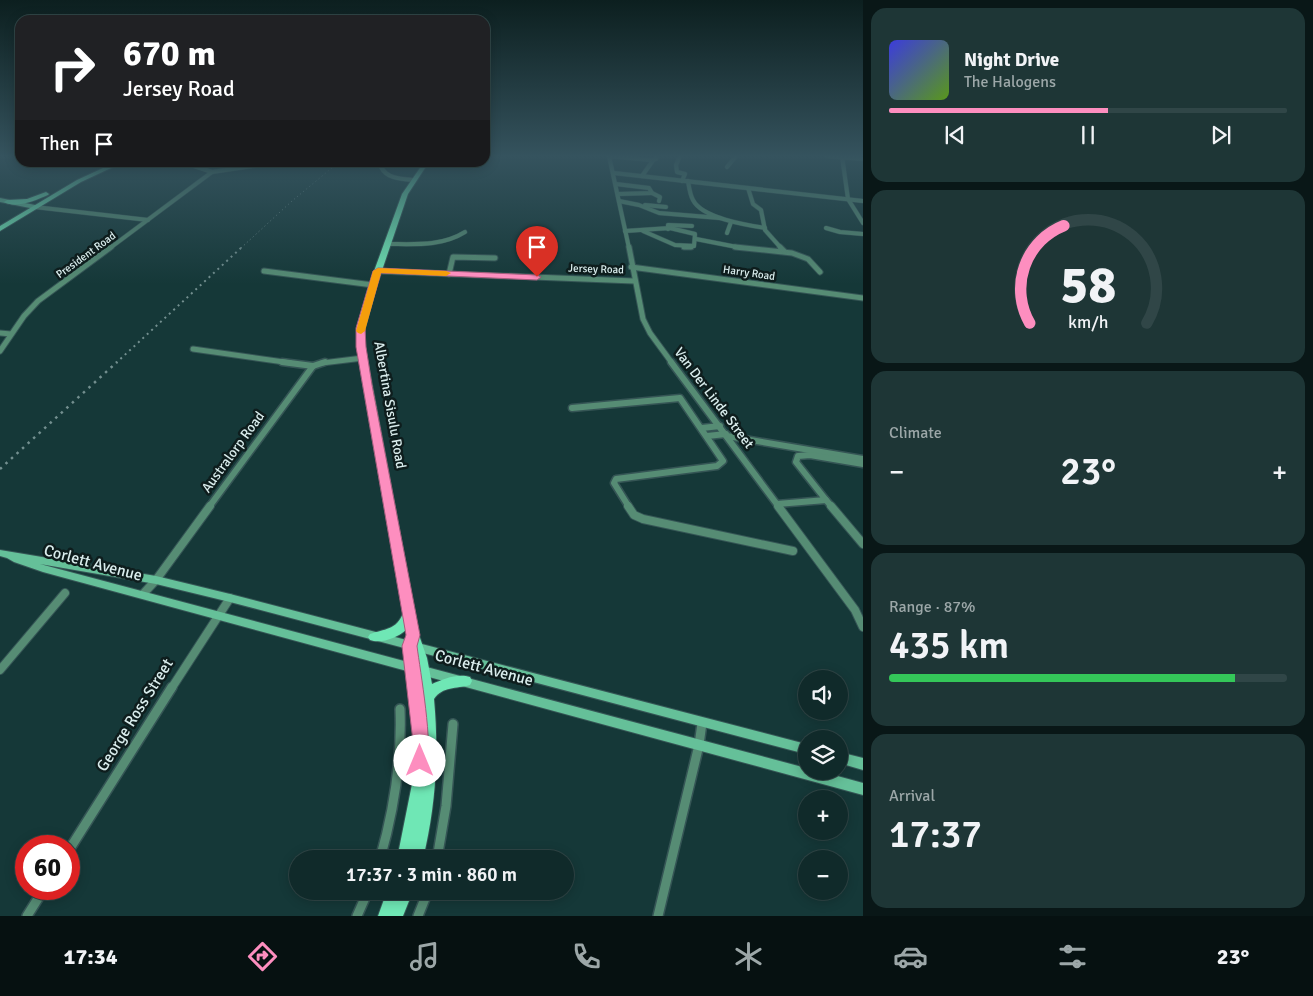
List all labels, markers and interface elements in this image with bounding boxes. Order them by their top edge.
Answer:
text: 670 m [123,32,216,75]
icon: right [40,35,105,100]
text: Night Drive [964,48,1059,72]
text: The Halogens [964,72,1056,92]
text: Jersey Road [123,75,235,102]
icon: previous [941,121,969,149]
icon: pause [1074,121,1102,149]
icon: next [1207,121,1235,149]
icon: arrive [90,130,118,158]
text: Then [40,132,80,156]
pin [516,226,558,277]
street label: President Road [54,229,118,281]
icon: arrive [523,233,551,261]
text: 58 [1060,253,1116,317]
street label: Jersey Road [568,262,624,276]
street label: Harry Road [722,263,776,283]
text: km/h [1068,311,1108,333]
street label: Albertina Sisulu Road [370,340,410,470]
street label: Van Der Linde Street [670,344,758,452]
street label: Australorp Road [198,408,268,496]
text: Climate [889,423,942,443]
text: 23° [1060,448,1116,495]
text: − [889,455,904,489]
text: + [1272,455,1287,489]
street label: Corlett Avenue [42,540,144,586]
text: Range · 87% [889,597,975,617]
text: 435 km [889,622,1009,669]
street label: Corlett Avenue [433,645,535,691]
street label: George Ross Street [92,655,178,775]
map controls [798,670,848,900]
button: sound [798,670,848,720]
button: layers [798,730,848,780]
position arrow [393,734,445,786]
text: Arrival [889,786,935,806]
button: + [798,790,848,840]
text: 17:37 [889,811,982,858]
speed limit sign: 60 [15,835,80,900]
button: − [798,850,848,900]
text: 17:37 · 3 min · 860 m [346,863,517,887]
icon: directions [245,939,280,974]
icon: music [407,939,442,974]
icon: phone [569,939,604,974]
icon: climate [731,939,766,974]
icon: car [893,939,928,974]
icon: filters [1055,939,1090,974]
text: 17:34 [64,943,118,970]
text: 23° [1217,943,1249,970]

